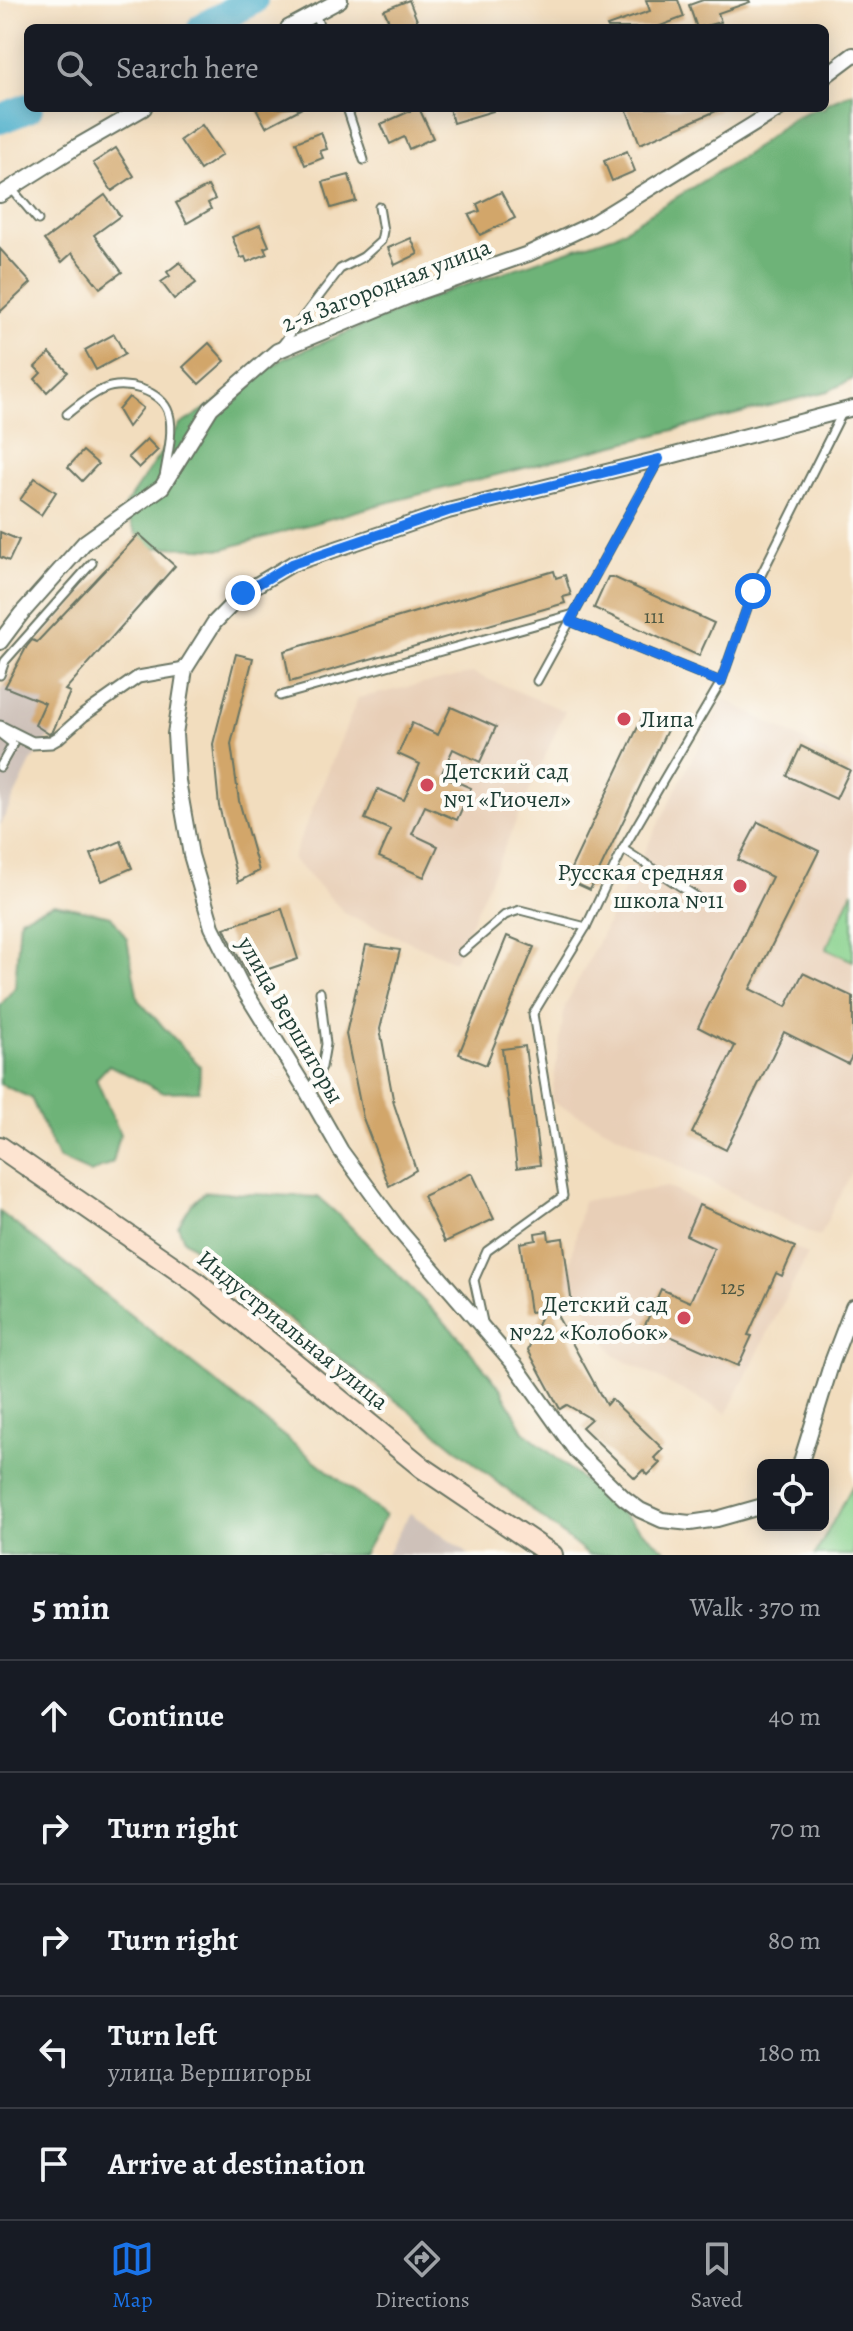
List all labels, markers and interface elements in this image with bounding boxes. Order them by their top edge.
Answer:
search box [24,24,829,112]
icon: search [52,46,96,90]
text: Search here [116,48,259,88]
street label: 2-я Загородная улица [277,230,495,340]
route start [735,573,771,609]
route end [225,575,261,611]
house number: 111 [644,603,664,630]
place label: Липа [640,703,694,735]
marker: Липа [615,710,633,728]
place label: Детский сад №1 «Гиочел» [443,755,571,815]
marker: Детский сад №1 «Гиочел» [418,776,436,794]
place label: Русская средняя школа №11 [557,856,724,916]
marker: Русская средняя школа №11 [731,877,749,895]
street label: улица Вершигоры [230,930,352,1109]
street label: Индустриальная улица [190,1243,396,1417]
house number: 125 [721,1274,745,1301]
place label: Детский сад №22 «Колобок» [509,1288,668,1348]
marker: Детский сад №22 «Колобок» [675,1309,693,1327]
map controls [757,1459,829,1531]
button: locate [757,1459,829,1531]
text: 5 min [32,1584,110,1631]
text: Walk · 370 m [690,1590,821,1625]
icon: ahead [32,1694,76,1738]
text: Continue [108,1696,224,1736]
text: 40 m [769,1699,821,1734]
icon: right [32,1806,76,1850]
text: Turn right [108,1808,238,1848]
text: 70 m [769,1811,821,1846]
icon: right [32,1918,76,1962]
text: Turn right [108,1920,238,1960]
text: 80 m [768,1923,821,1958]
text: Turn left [108,2015,217,2055]
icon: left [32,2030,76,2074]
text: 180 m [759,2035,821,2070]
text: улица Вершигоры [108,2055,312,2090]
icon: arrive [32,2142,76,2186]
text: Arrive at destination [108,2144,365,2184]
tab: Map [110,2237,154,2315]
tab: Directions [375,2237,470,2315]
tab: Saved [690,2237,743,2315]

